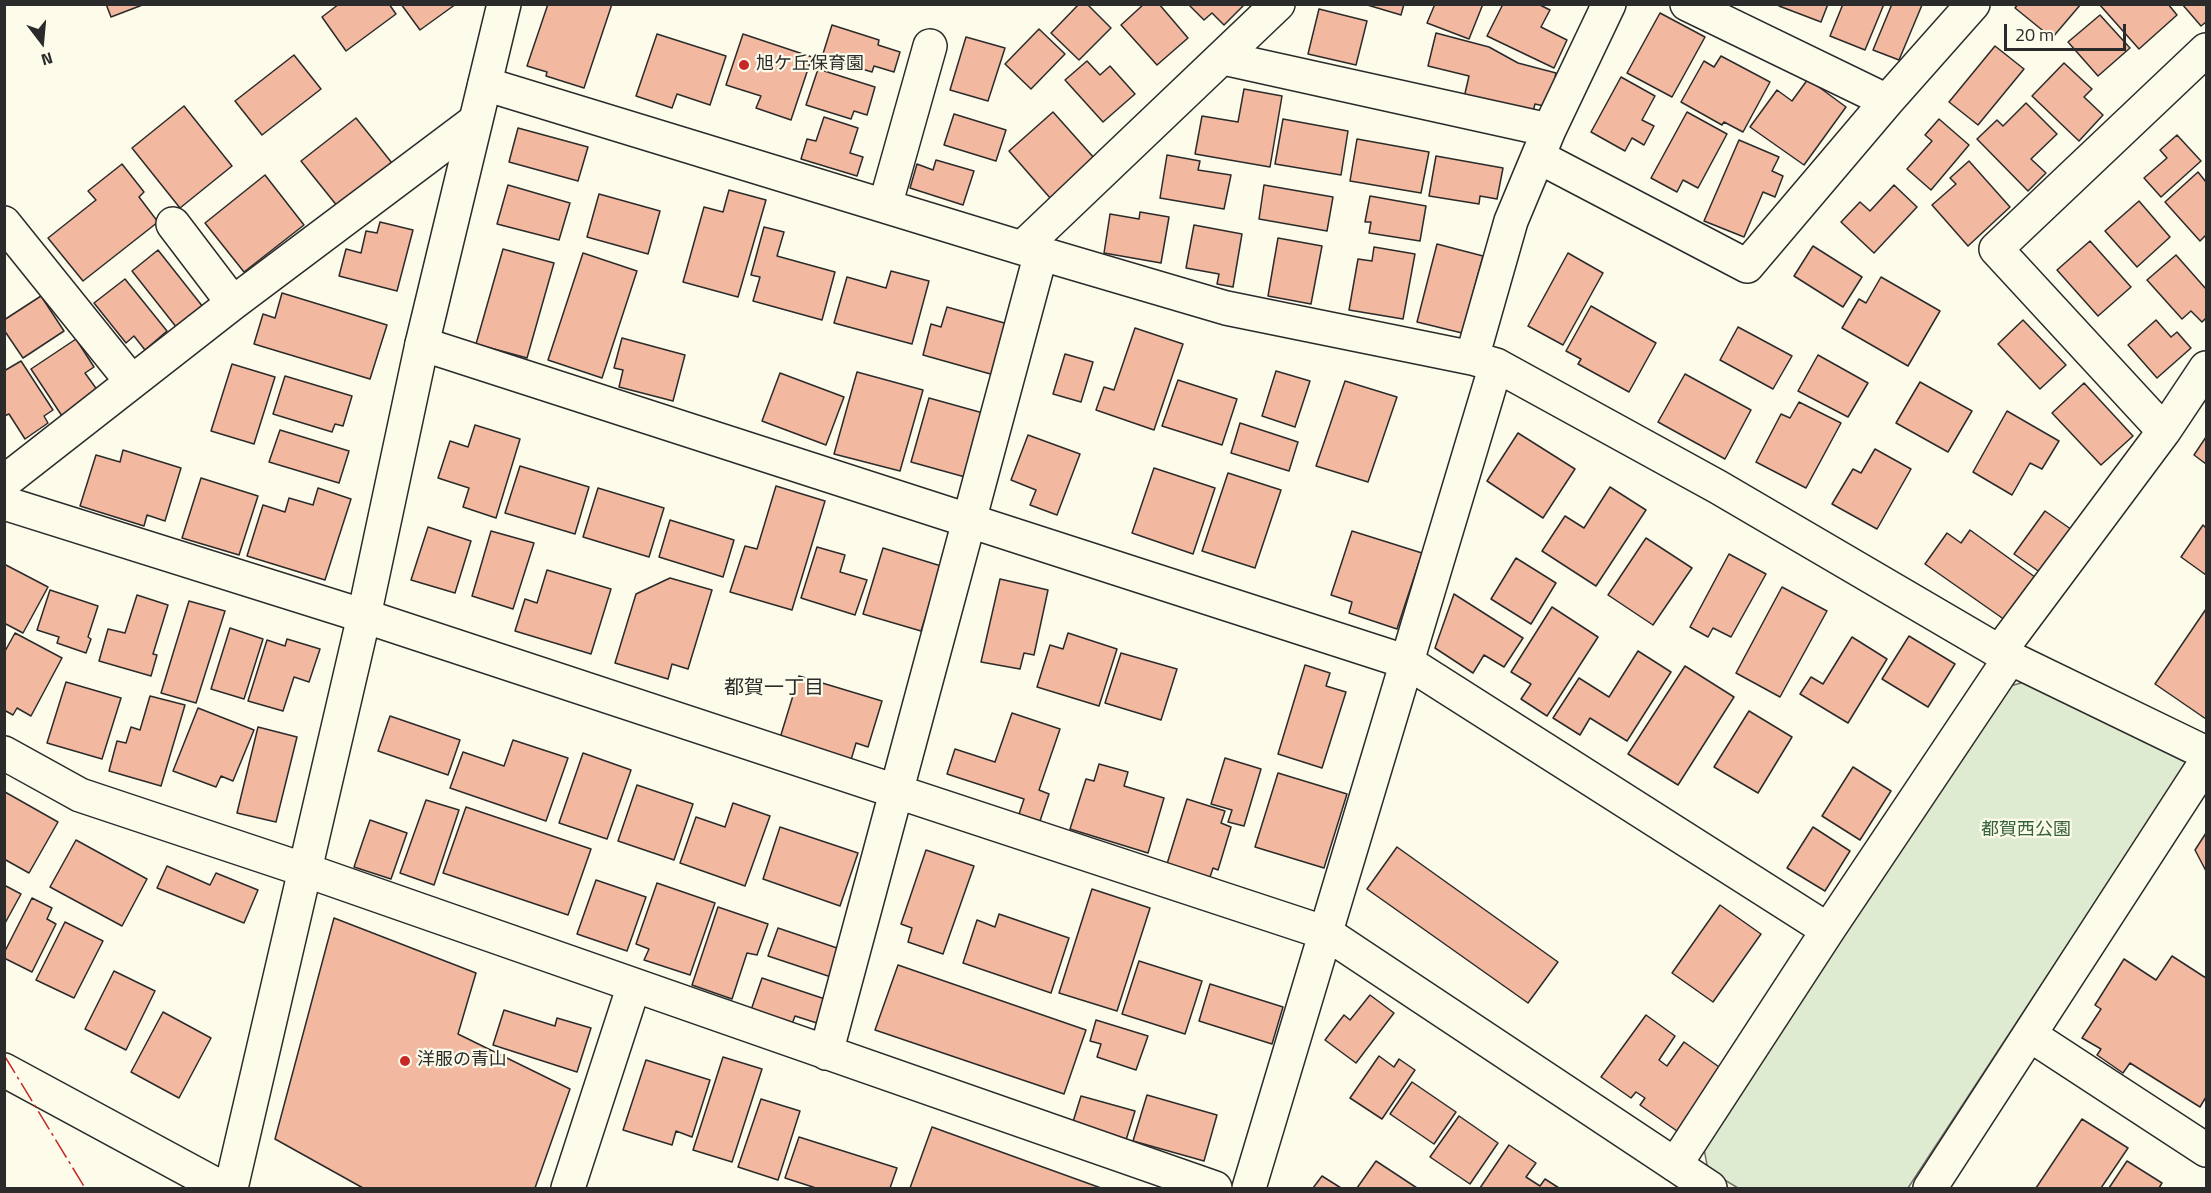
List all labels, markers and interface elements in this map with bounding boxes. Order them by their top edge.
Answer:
north arrow [12,12,72,72]
scale bar [2007,12,2128,50]
text: 20 m [2015,21,2054,48]
text: N [38,46,56,72]
place label: 旭ケ丘保育園 [756,54,864,76]
marker: 旭ケ丘保育園 [737,58,751,72]
district label: 都賀一丁目 [724,677,824,701]
park label: 都賀西公園 [1981,820,2071,842]
place label: 洋服の青山 [417,1050,507,1072]
marker: 洋服の青山 [398,1054,412,1068]

